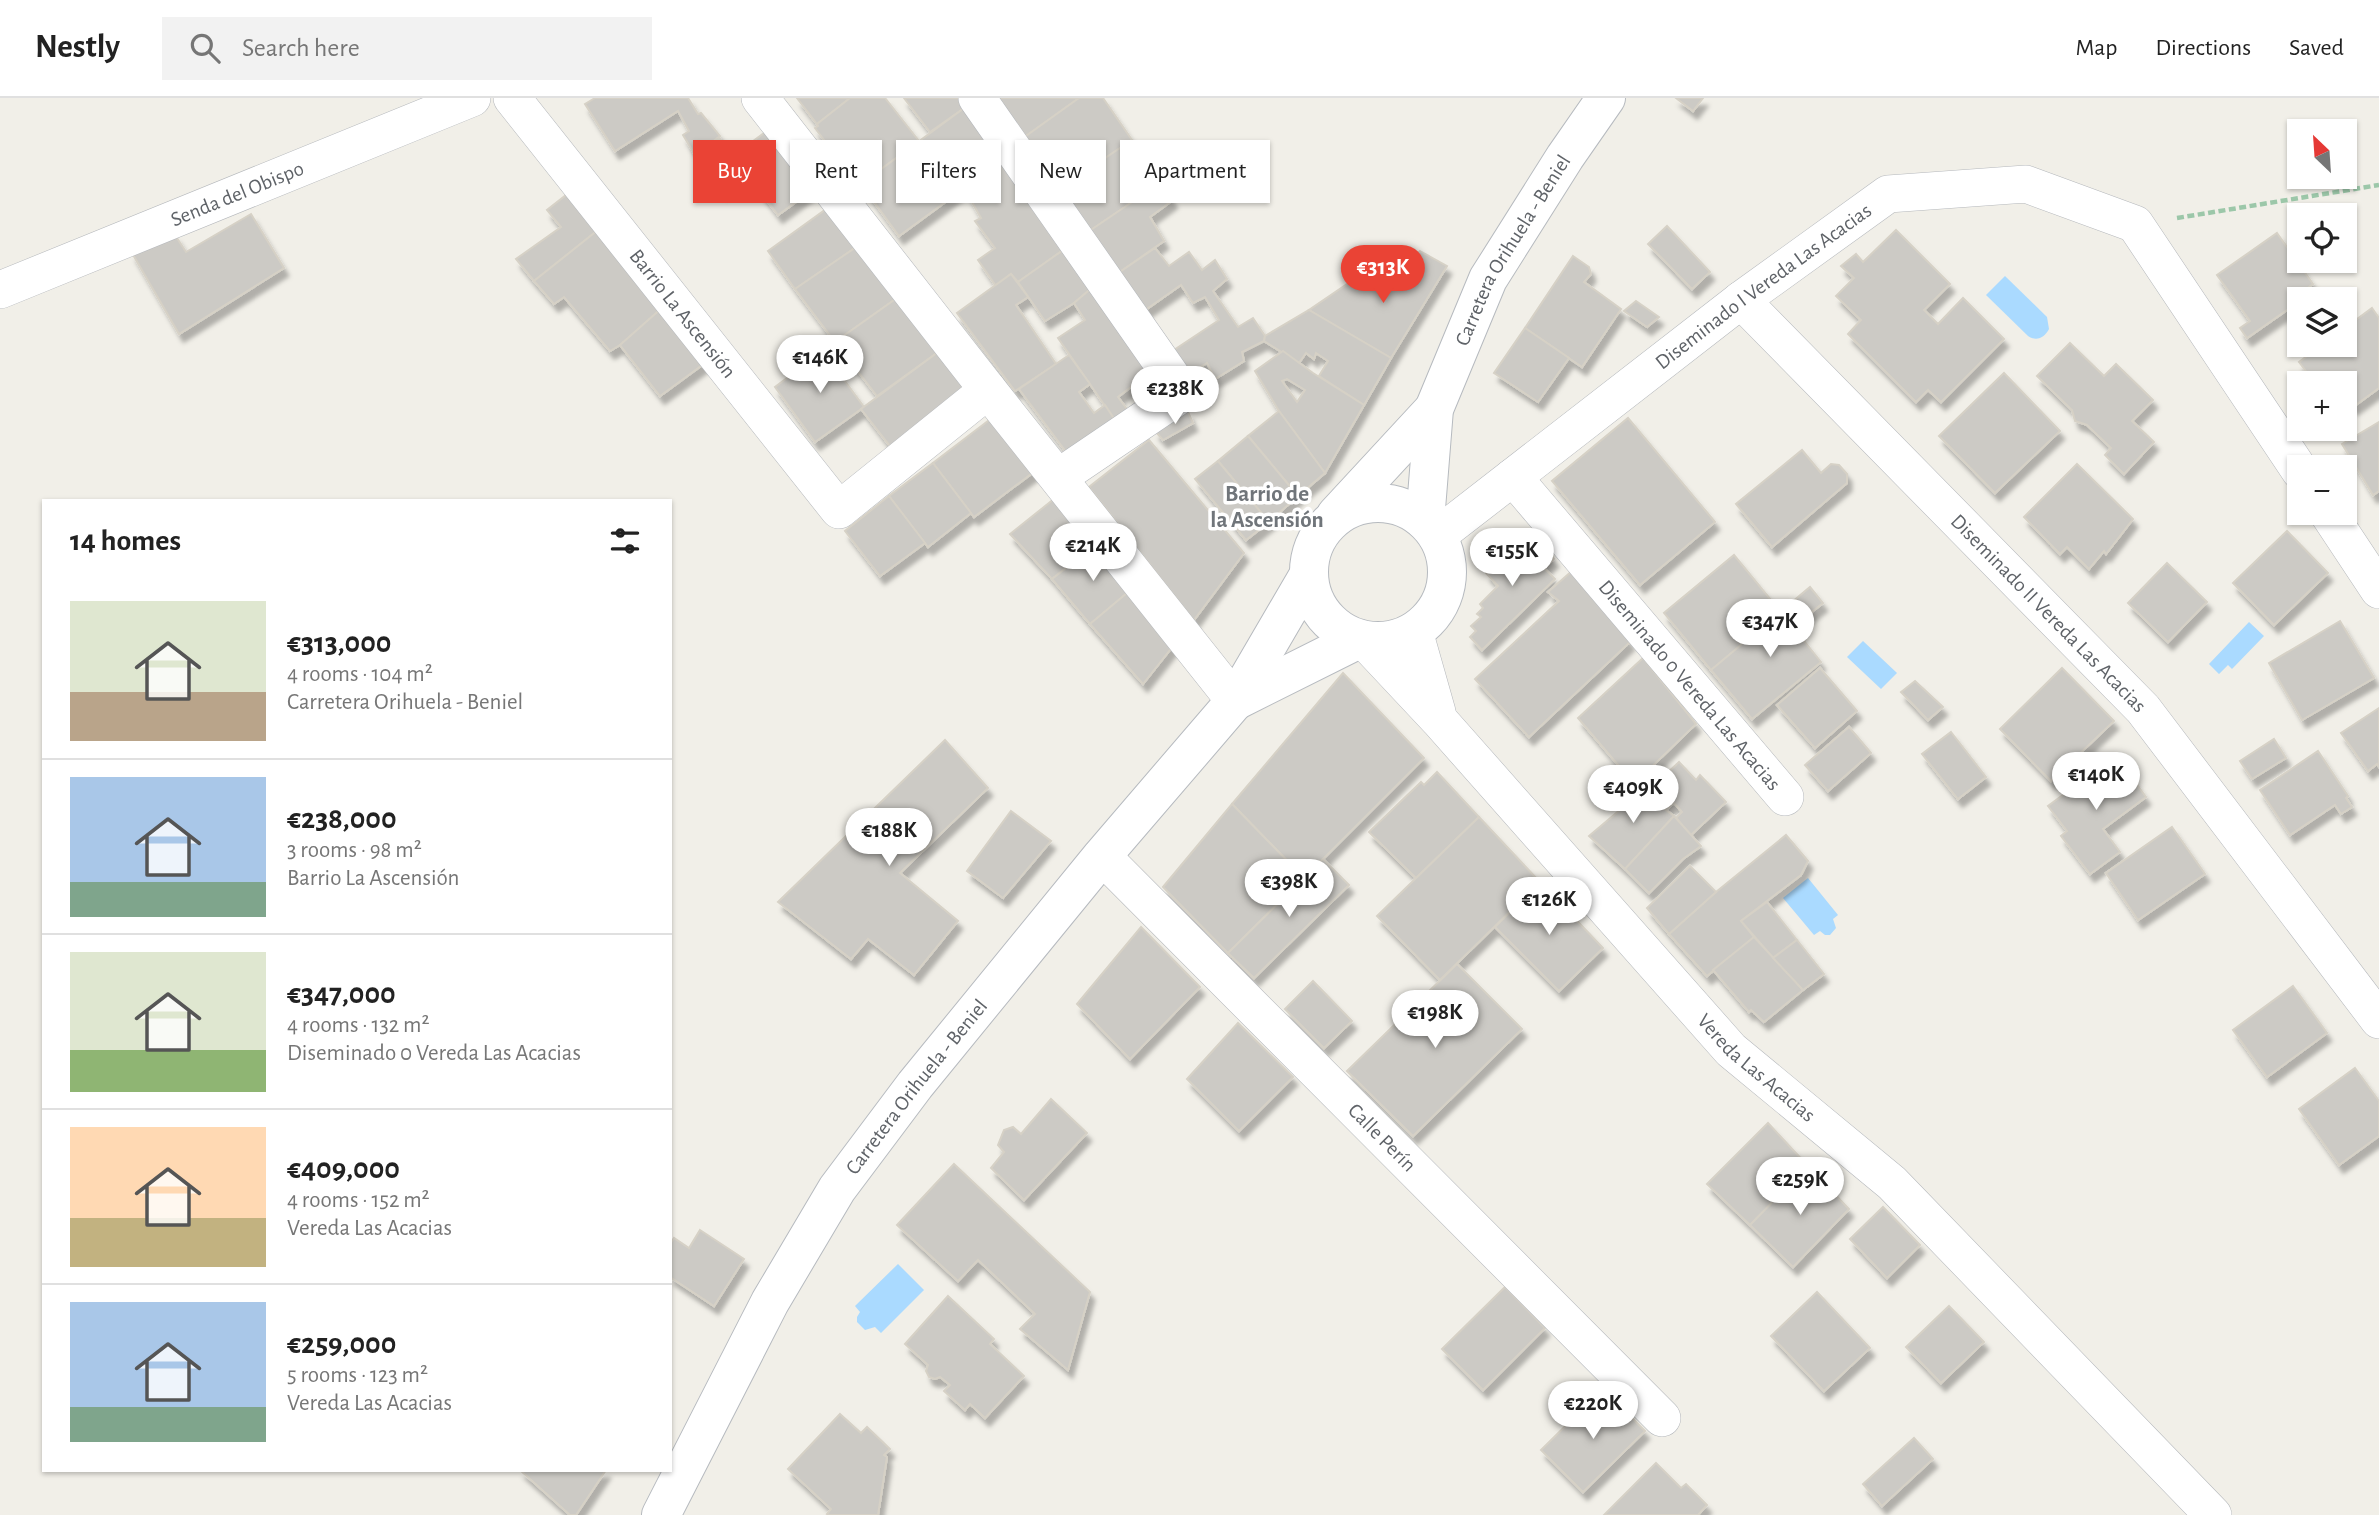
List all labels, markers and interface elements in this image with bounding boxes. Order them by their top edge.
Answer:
search box [162,17,652,80]
icon: search [186,29,224,67]
text: Nestly [35,31,120,64]
text: Search here [242,35,360,61]
text: Map [2075,36,2117,60]
text: Directions [2155,36,2251,60]
text: Saved [2289,36,2344,60]
north arrow [2287,119,2357,189]
map controls [2287,119,2357,525]
chip: Buy [693,140,776,203]
chip: Rent [790,140,882,203]
chip: Filters [896,140,1001,203]
chip: New [1015,140,1106,203]
chip: Apartment [1120,140,1270,203]
street label: Carretera Orihuela - Beniel [1451,151,1574,349]
street label: Senda del Obispo [168,157,307,230]
street label: Diseminado I Vereda Las Acacias [1651,199,1875,373]
button: locate [2287,203,2357,273]
street label: Barrio La Ascensión [626,245,740,382]
pin: €313K [1334,246,1432,305]
text: €313K [1357,256,1409,279]
button: layers [2287,287,2357,357]
pin: €146K [771,336,869,395]
text: €146K [792,346,848,369]
pin: €238K [1126,366,1224,426]
button: + [2287,371,2357,441]
text: €238K [1147,377,1203,400]
button: − [2287,455,2357,525]
district label: Barrio de la Ascensión [1210,483,1324,532]
street label: Diseminado II Vereda Las Acacias [1947,510,2150,716]
icon: filters [606,522,644,560]
pin: €214K [1044,524,1142,583]
text: 14 homes [70,526,181,556]
pin: €155K [1463,528,1561,588]
text: €214K [1066,534,1120,557]
text: €155K [1486,539,1538,562]
street label: Diseminado 0 Vereda Las Acacias [1595,576,1785,794]
pin: €347K [1721,600,1819,659]
text: €347K [1742,610,1798,633]
text: €313,000 [287,628,391,658]
icon: home [126,629,210,713]
text: 4 rooms · 104 m² [287,663,433,686]
text: Carretera Orihuela - Beniel [287,691,523,714]
pin: €140K [2047,752,2145,812]
text: €140K [2068,763,2124,786]
pin: €409K [1584,766,1682,825]
text: €409K [1604,776,1662,799]
text: €238,000 [287,804,397,834]
icon: home [126,805,210,889]
pin: €188K [840,808,938,868]
text: €188K [861,819,917,842]
text: 3 rooms · 98 m² [287,839,422,862]
pin: €398K [1240,860,1338,919]
text: Barrio La Ascensión [287,867,459,890]
text: €398K [1261,870,1317,893]
pin: €126K [1500,878,1598,937]
text: €126K [1522,888,1576,911]
text: €347,000 [287,979,396,1009]
icon: home [126,980,210,1064]
pin: €198K [1386,990,1484,1050]
street label: Carretera Orihuela - Beniel [841,995,991,1178]
text: €198K [1408,1001,1462,1024]
street label: Vereda Las Acacias [1694,1010,1819,1126]
text: 4 rooms · 132 m² [287,1014,429,1037]
text: Diseminado 0 Vereda Las Acacias [287,1042,581,1065]
street label: Calle Perín [1344,1099,1420,1175]
text: €409,000 [287,1154,400,1184]
icon: home [126,1155,210,1239]
pin: €259K [1751,1158,1849,1217]
text: €259K [1772,1168,1828,1191]
text: 4 rooms · 152 m² [287,1189,430,1212]
text: Vereda Las Acacias [287,1217,452,1240]
text: €259,000 [287,1329,396,1359]
icon: home [126,1330,210,1414]
text: 5 rooms · 123 m² [287,1364,428,1387]
pin: €220K [1544,1382,1642,1441]
text: Vereda Las Acacias [287,1392,452,1415]
text: €220K [1564,1392,1622,1415]

